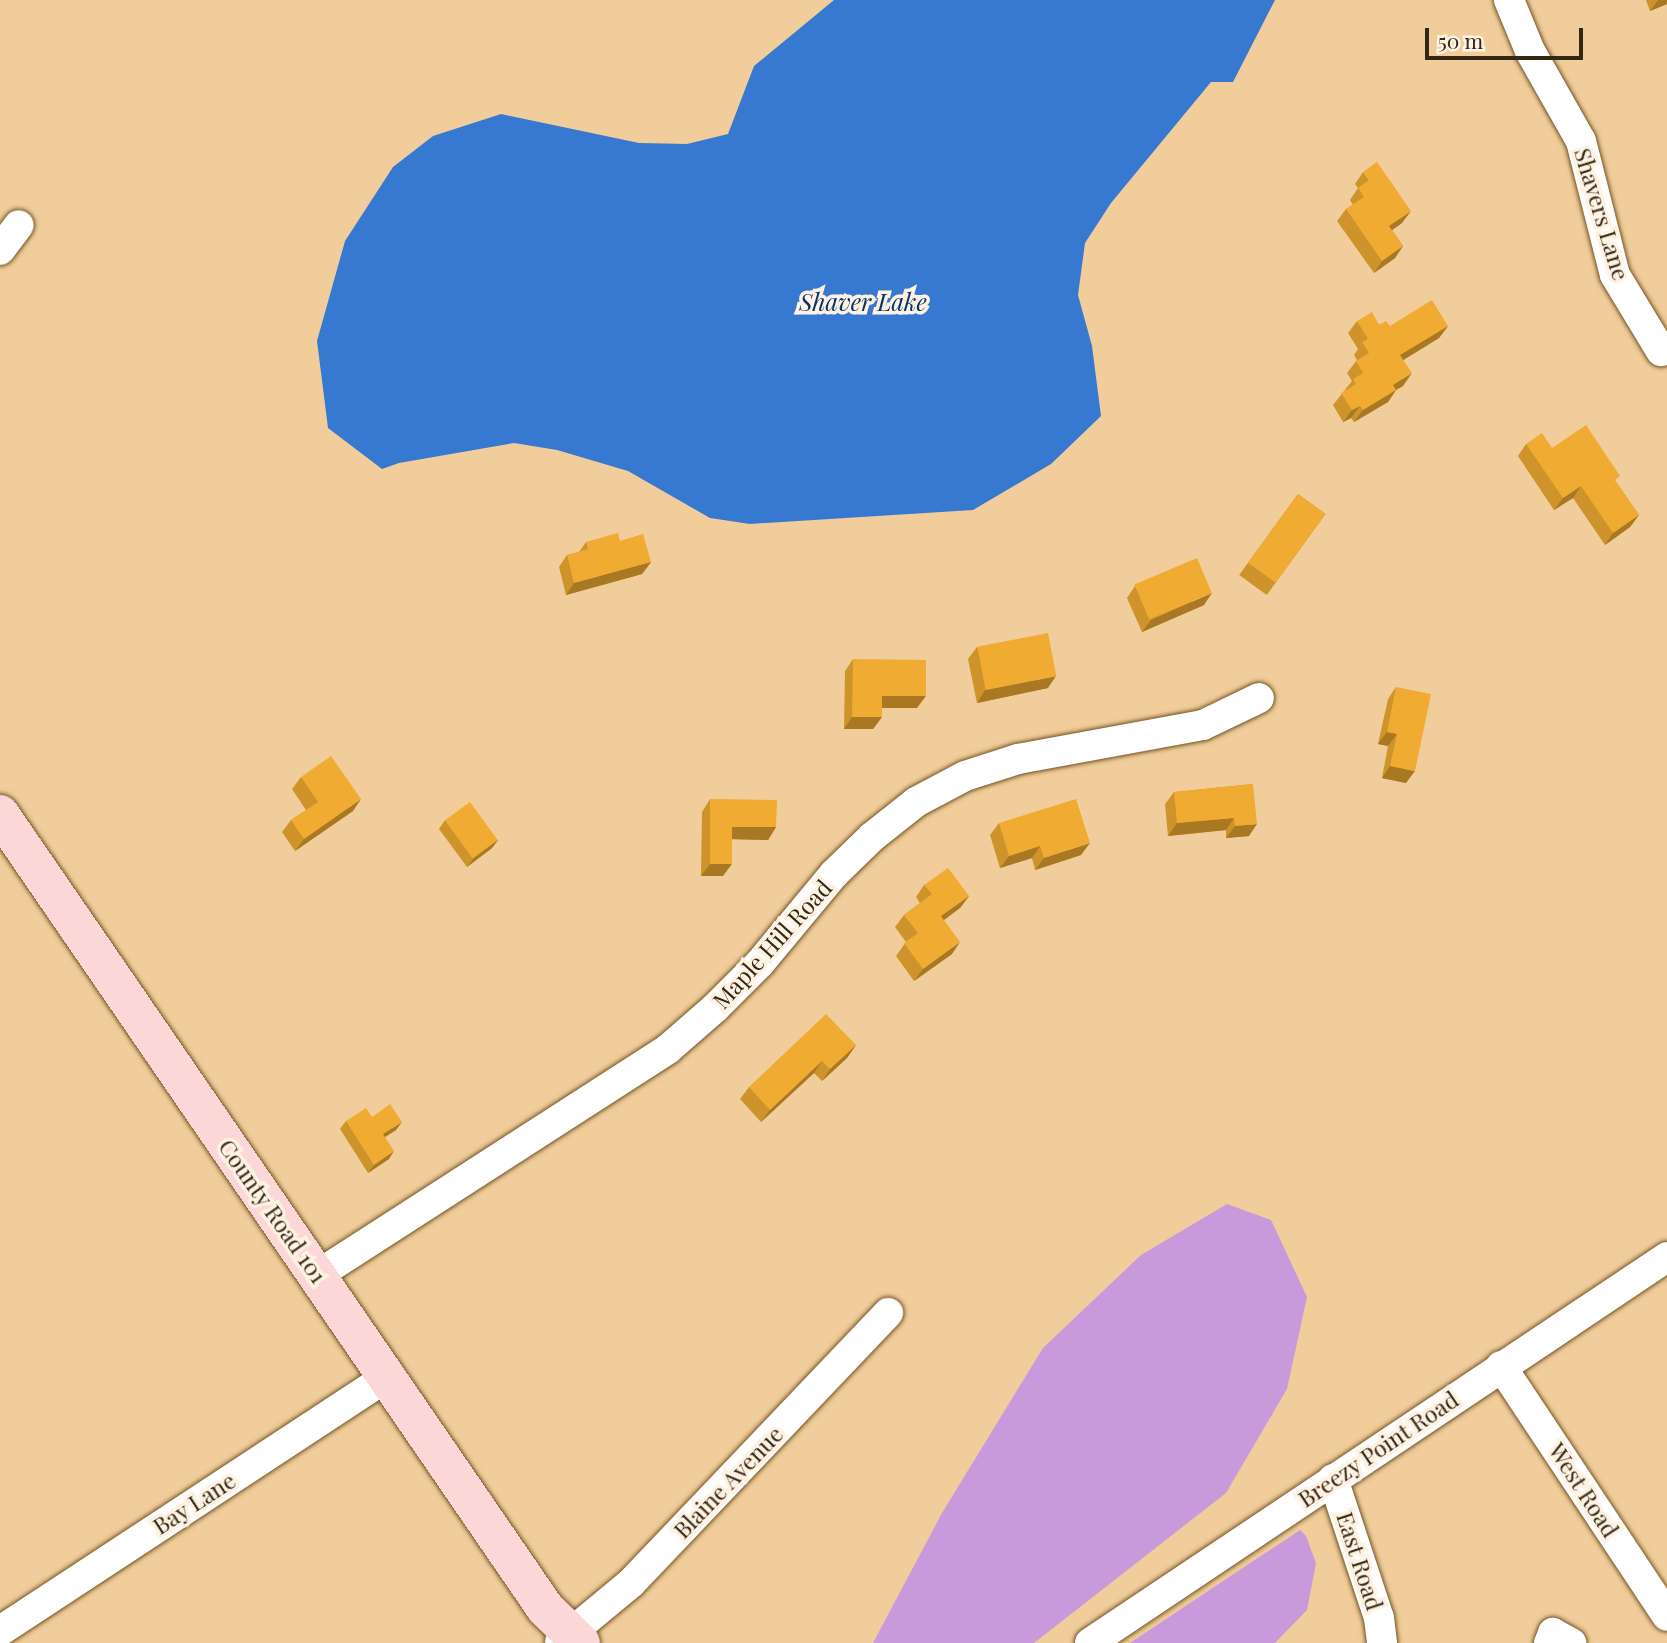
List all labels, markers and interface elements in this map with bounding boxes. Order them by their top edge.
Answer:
scale bar [1429,14,1586,58]
text: 50 m [1438,26,1483,54]
street label: Shavers Lane [1569,145,1635,283]
water label: Shaver Lake [799,288,927,316]
street label: Maple Hill Road [707,874,837,1014]
street label: County Road 101 [213,1134,333,1288]
street label: Breezy Point Road [1292,1385,1464,1513]
street label: Blaine Avenue [667,1420,789,1544]
street label: West Road [1543,1437,1625,1543]
street label: Bay Lane [147,1466,241,1540]
street label: East Road [1331,1508,1389,1614]

